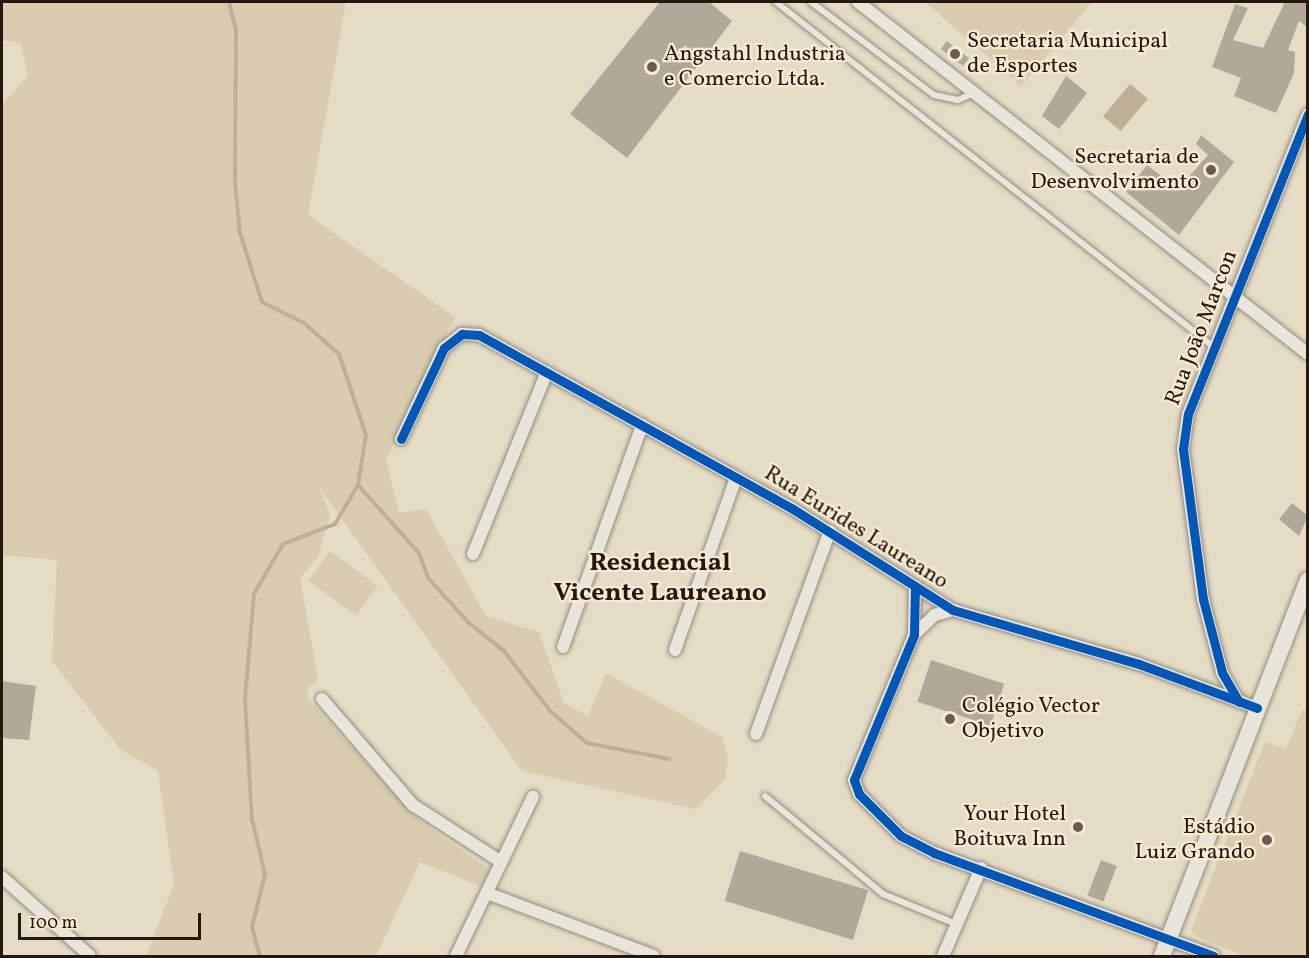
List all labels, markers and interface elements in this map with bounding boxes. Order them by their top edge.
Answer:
place label: Secretaria Municipal de Esportes [967,28,1168,80]
place label: Angstahl Industria e Comercio Ltda. [664,41,846,92]
marker: Secretaria Municipal de Esportes [948,47,962,61]
marker: Angstahl Industria e Comercio Ltda. [645,60,659,74]
place label: Secretaria de Desenvolvimento [1030,144,1199,196]
marker: Secretaria de Desenvolvimento [1204,163,1218,177]
street label: Rua João Marcon [1160,247,1244,409]
street label: Rua Eurides Laureano [759,461,953,595]
district label: Residencial Vicente Laureano [553,548,767,610]
place label: Colégio Vector Objetivo [962,693,1101,744]
marker: Colégio Vector Objetivo [943,712,957,726]
place label: Your Hotel Boituva Inn [953,801,1066,852]
place label: Estádio Luiz Grando [1135,814,1255,866]
marker: Your Hotel Boituva Inn [1071,820,1085,834]
marker: Estádio Luiz Grando [1260,833,1274,847]
scale bar [21,901,204,939]
text: 100 m [29,911,78,936]

